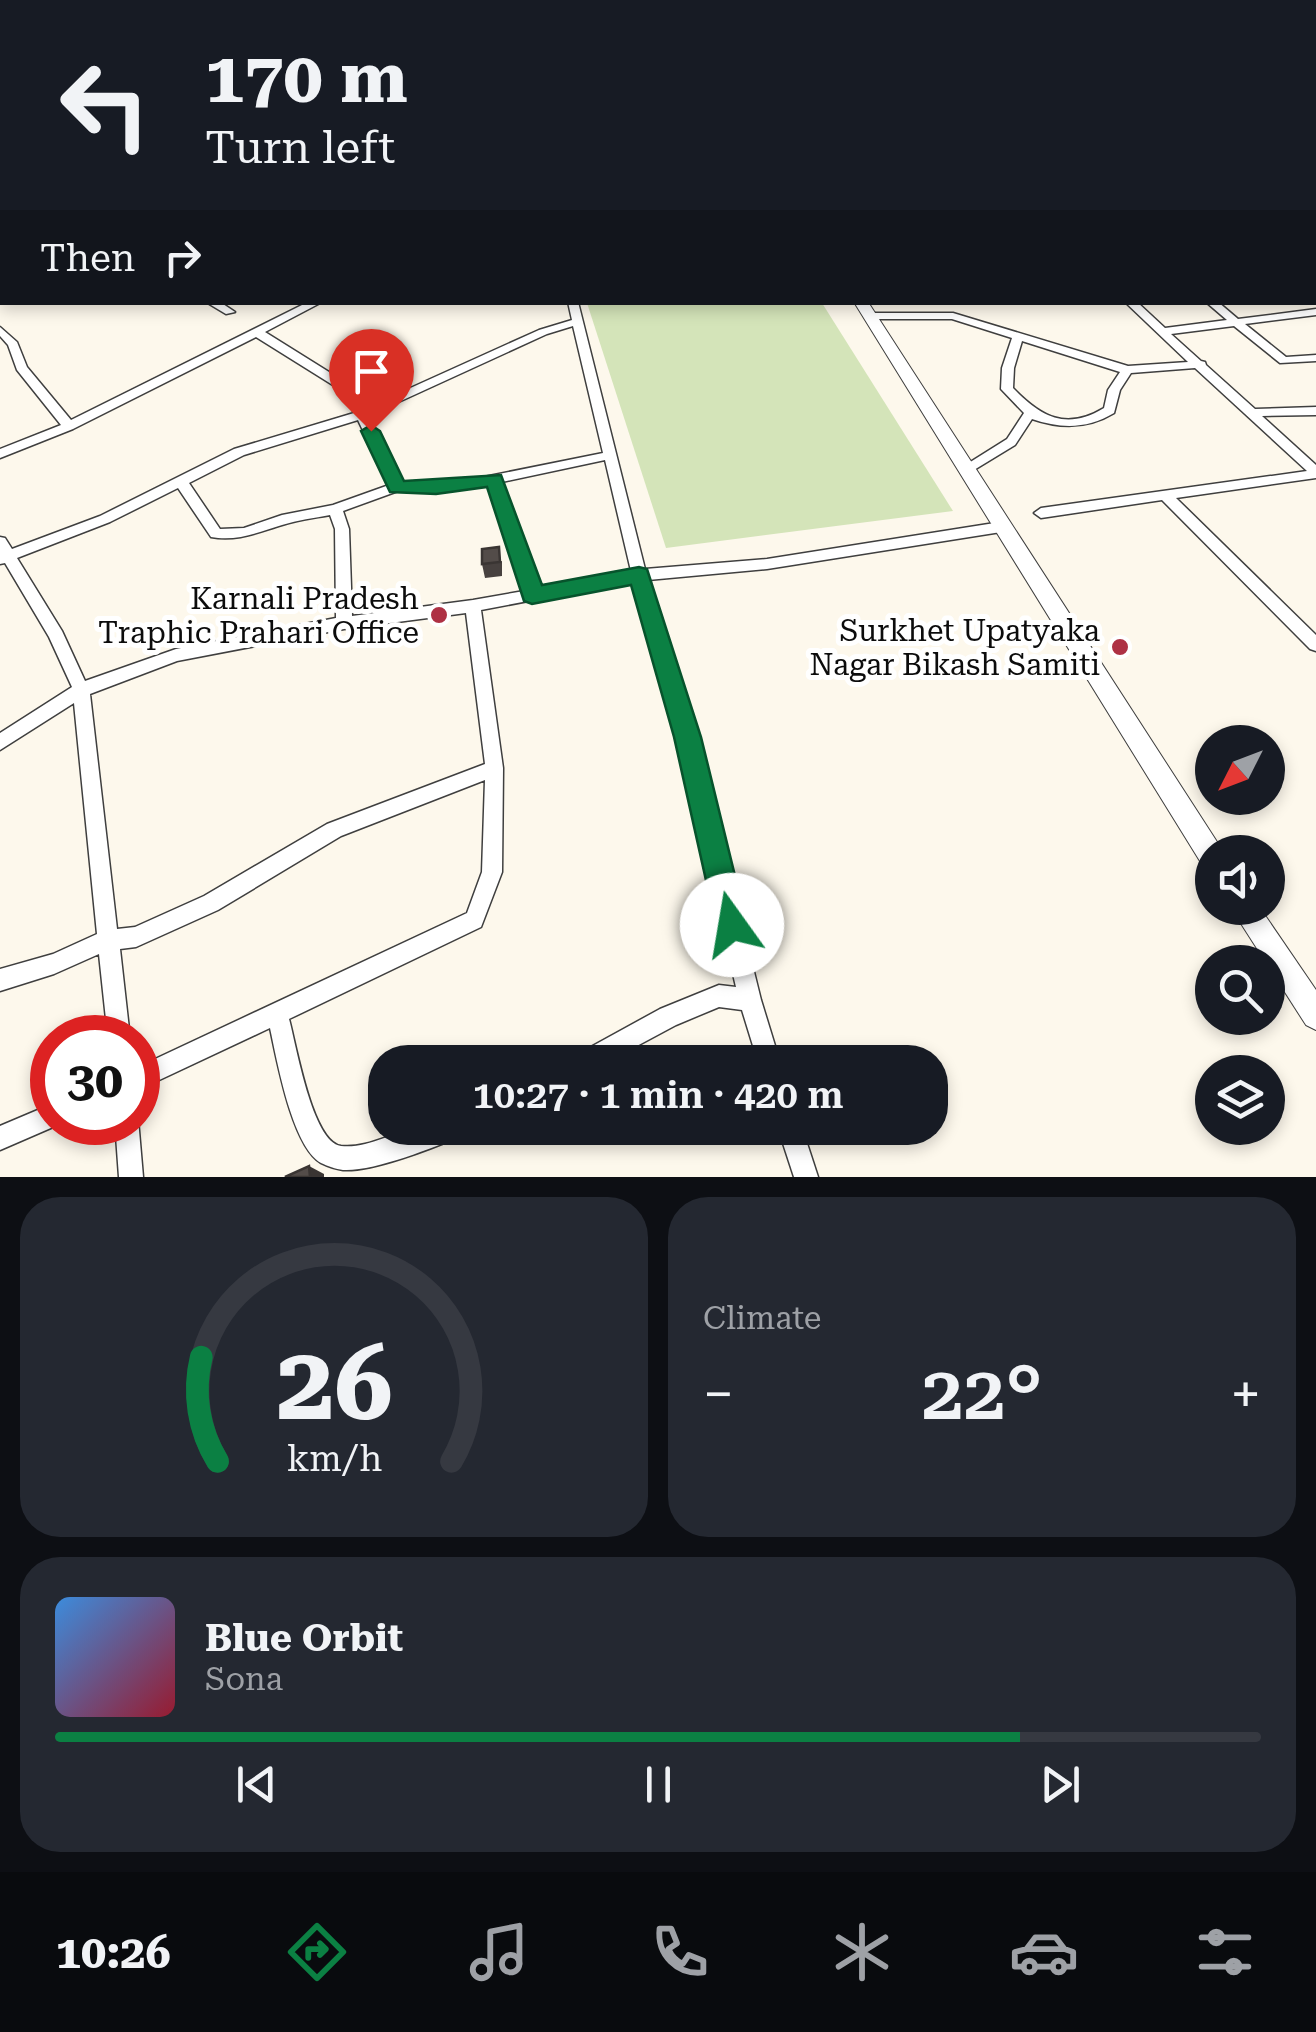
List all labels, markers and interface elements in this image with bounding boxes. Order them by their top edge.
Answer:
text: 170 m [205,37,408,119]
icon: left [40,40,170,170]
text: Turn left [205,121,395,174]
icon: right [155,230,210,285]
text: Then [40,236,135,280]
pin [329,329,414,432]
icon: arrive [344,344,399,399]
place label: Karnali Pradesh Traphic Prahari Office [98,581,419,650]
marker: Karnali Pradesh Traphic Prahari Office [428,604,450,626]
place label: Surkhet Upatyaka Nagar Bikash Samiti [810,613,1100,682]
marker: Surkhet Upatyaka Nagar Bikash Samiti [1109,636,1131,658]
north arrow [1195,725,1285,815]
map controls [1195,725,1285,1145]
button: sound [1195,835,1285,925]
position arrow [680,873,784,977]
button: search [1195,945,1285,1035]
speed limit sign: 30 [30,1015,160,1145]
button: layers [1195,1055,1285,1145]
text: 10:27 · 1 min · 420 m [473,1073,844,1117]
text: Climate [703,1299,821,1337]
text: 26 [276,1323,392,1444]
text: 22° [921,1349,1043,1437]
text: − [703,1362,734,1426]
text: + [1230,1362,1261,1426]
text: km/h [286,1438,382,1480]
text: Blue Orbit [205,1616,403,1660]
text: Sona [205,1660,283,1698]
icon: previous [229,1757,284,1812]
icon: pause [631,1757,686,1812]
icon: next [1033,1757,1088,1812]
icon: directions [282,1917,352,1987]
icon: music [464,1917,534,1987]
icon: phone [645,1917,715,1987]
icon: climate [827,1917,897,1987]
icon: car [1009,1917,1079,1987]
icon: filters [1190,1917,1260,1987]
text: 10:26 [56,1926,171,1979]

